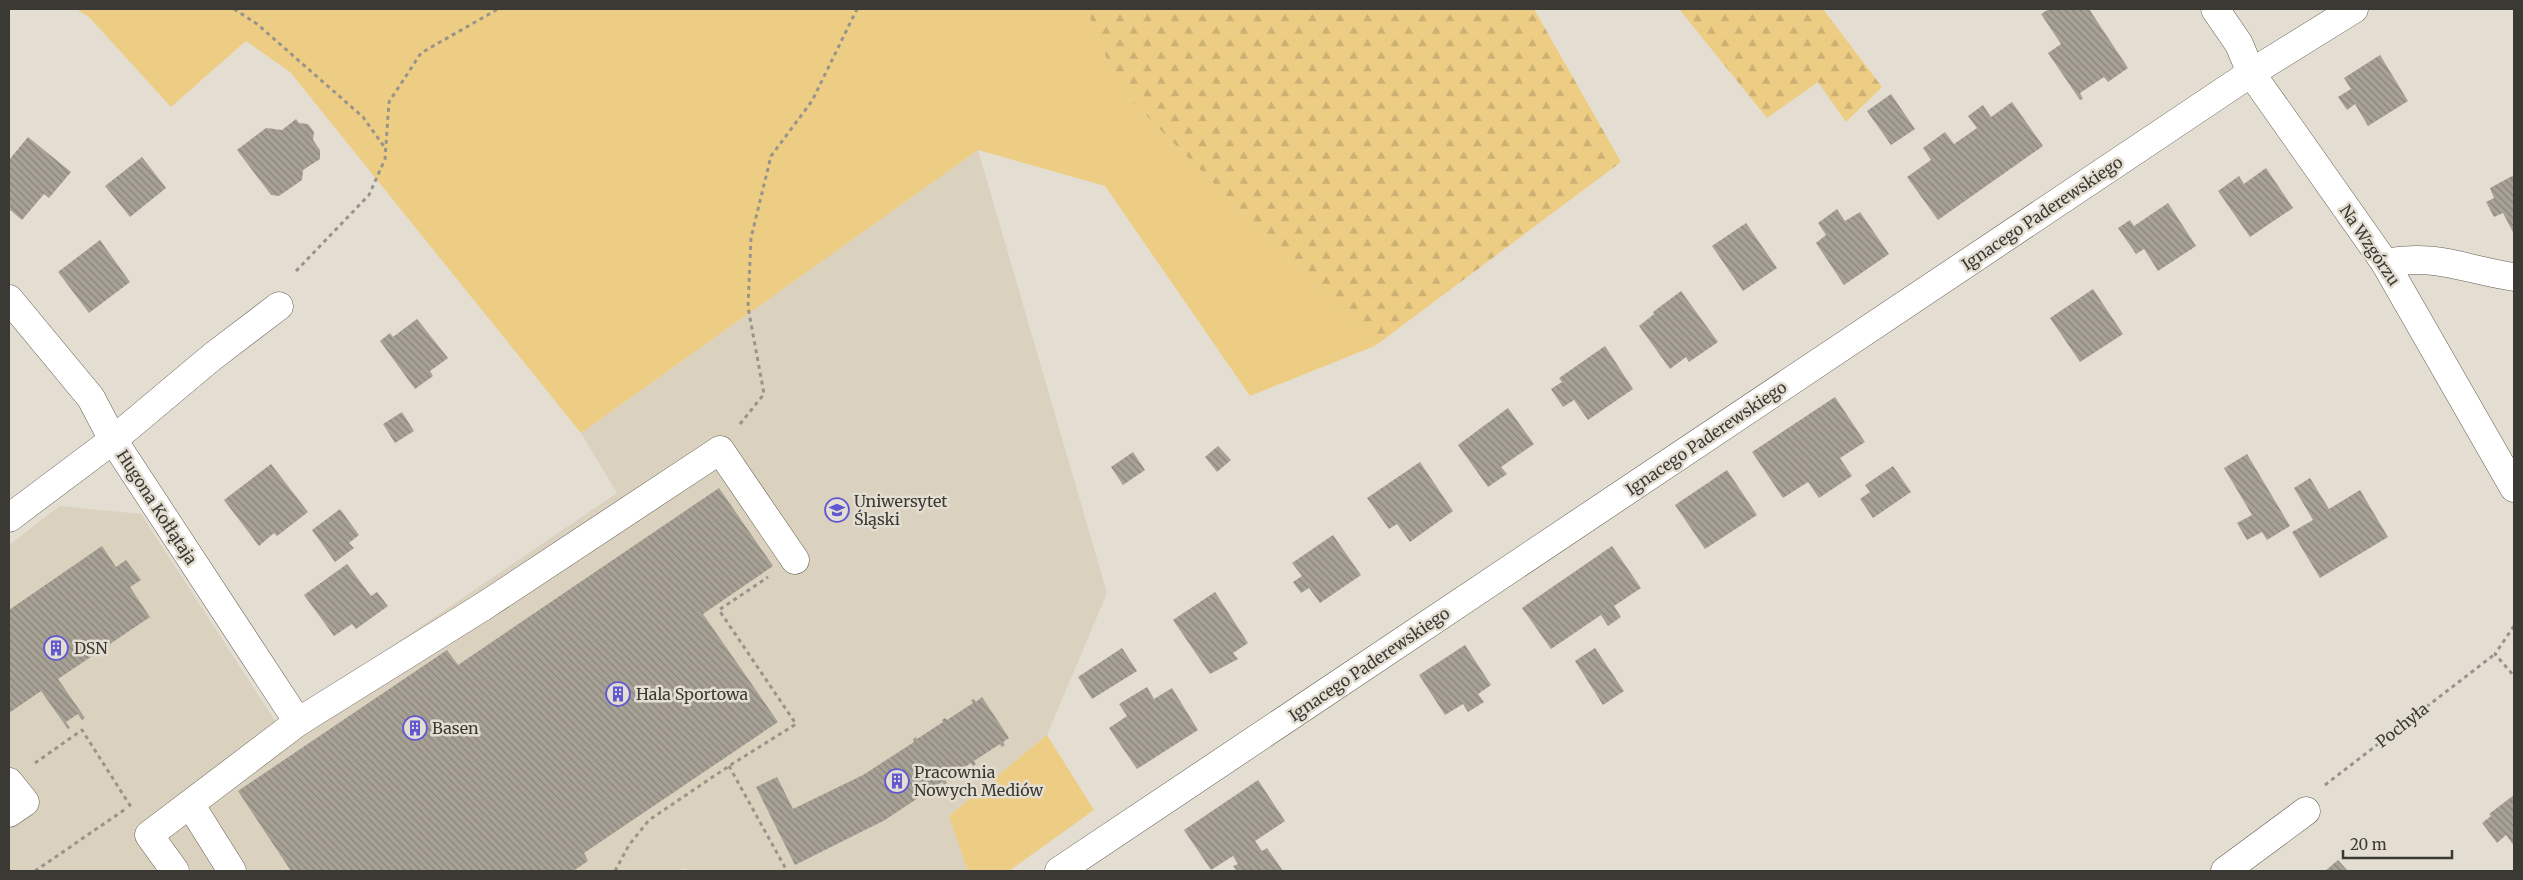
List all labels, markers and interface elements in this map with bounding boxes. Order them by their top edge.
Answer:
street label: Ignacego Paderewskiego [1958,152,2126,274]
street label: Na Wzgórzu [2336,201,2404,289]
street label: Ignacego Paderewskiego [1622,377,1790,499]
street label: Hugona Kołłątaja [113,446,202,568]
place label: Uniwersytet Śląski [854,491,948,529]
school or university icon: Uniwersytet Śląski [824,497,850,523]
street label: Ignacego Paderewskiego [1285,603,1453,725]
building icon: DSN [43,635,69,661]
place label: DSN [74,638,108,658]
building icon: Hala Sportowa [605,681,631,707]
place label: Hala Sportowa [636,684,748,704]
street label: Pochyła [2372,698,2433,752]
building icon: Basen [402,715,428,741]
place label: Basen [432,718,479,738]
place label: Pracownia Nowych Mediów [914,762,1043,800]
building icon: Pracownia Nowych Mediów [884,768,910,794]
scale bar [2343,828,2452,860]
text: 20 m [2350,835,2387,854]

